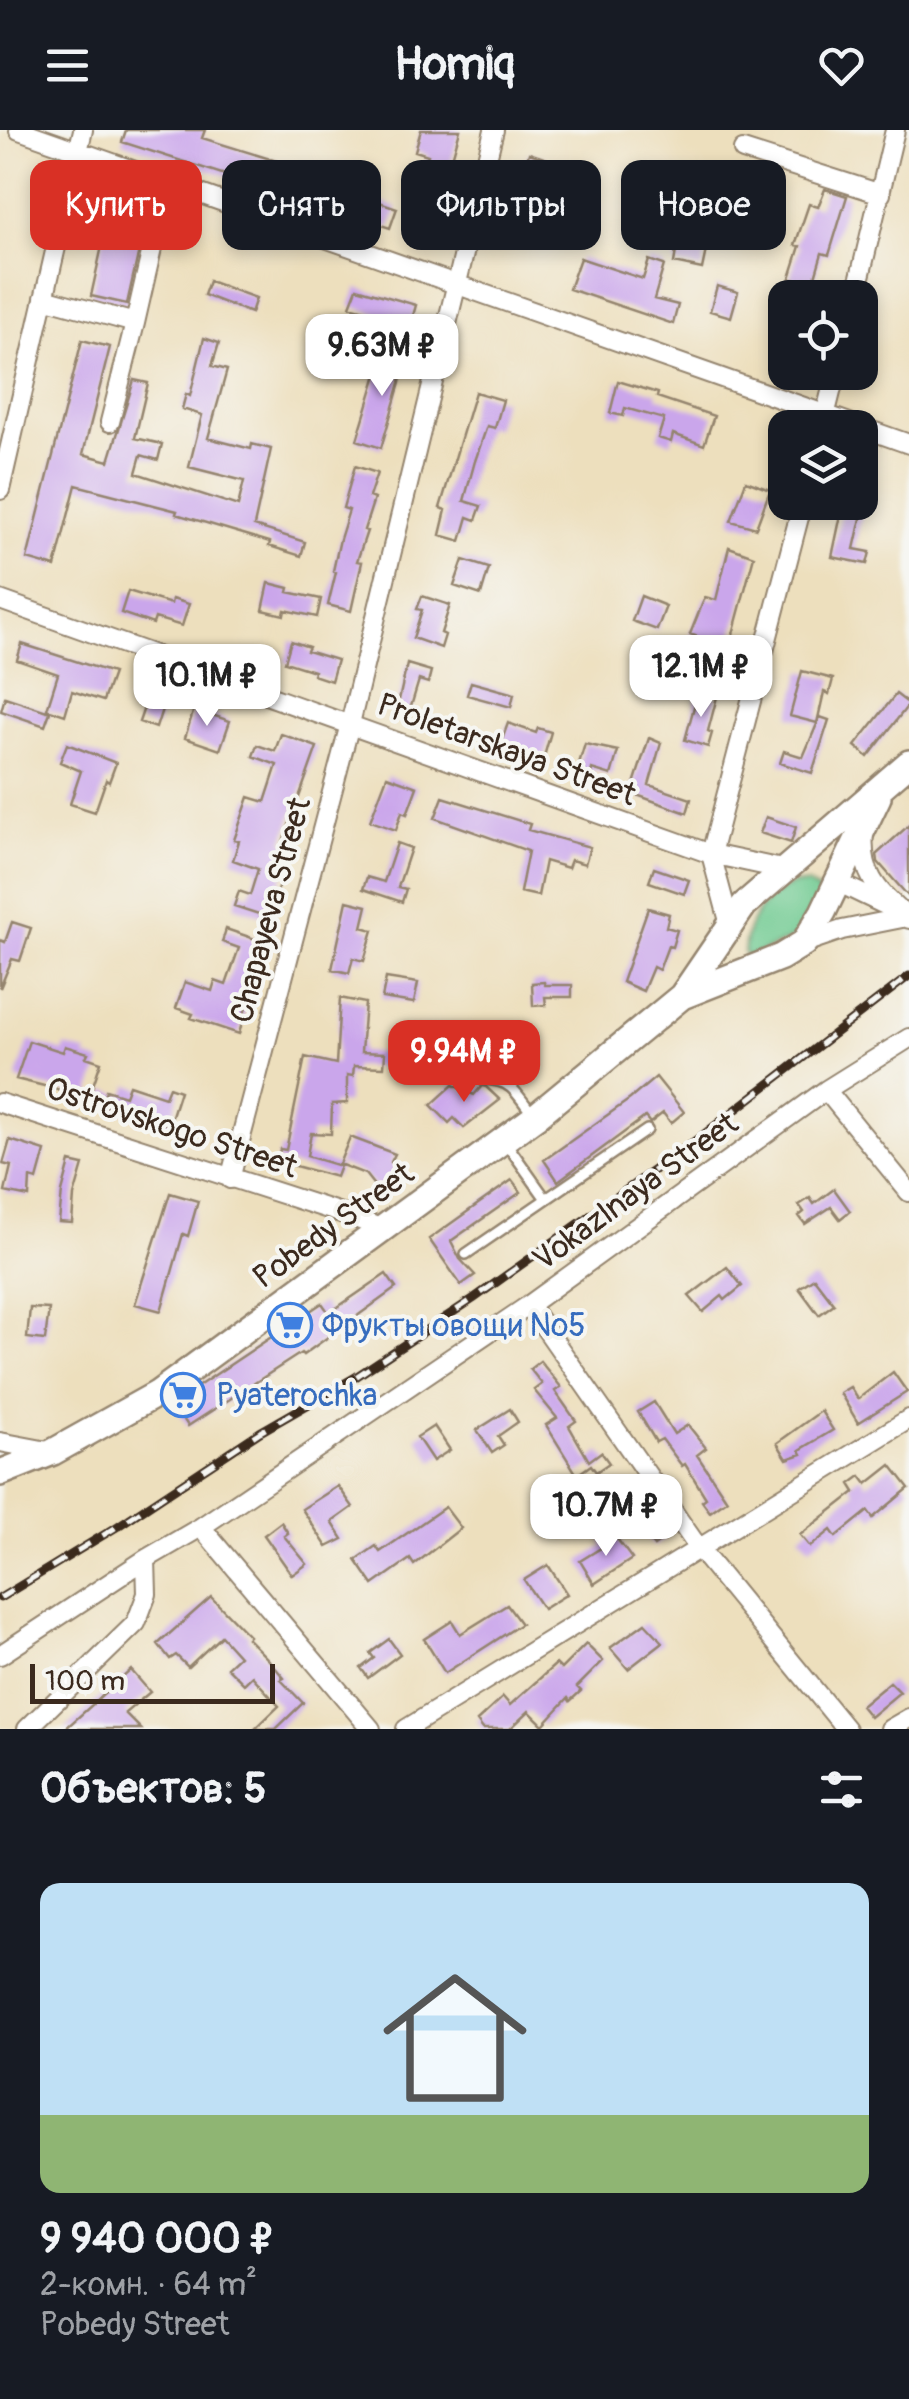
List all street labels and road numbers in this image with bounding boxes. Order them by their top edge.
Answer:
street label: Proletarskaya Street [372,685,642,815]
street label: Chapayeva Street [222,793,320,1027]
street label: Ostrovskogo Street [41,1068,302,1187]
street label: Vokazlnaya Street [525,1104,746,1280]
street label: Pobedy Street [245,1154,422,1298]

